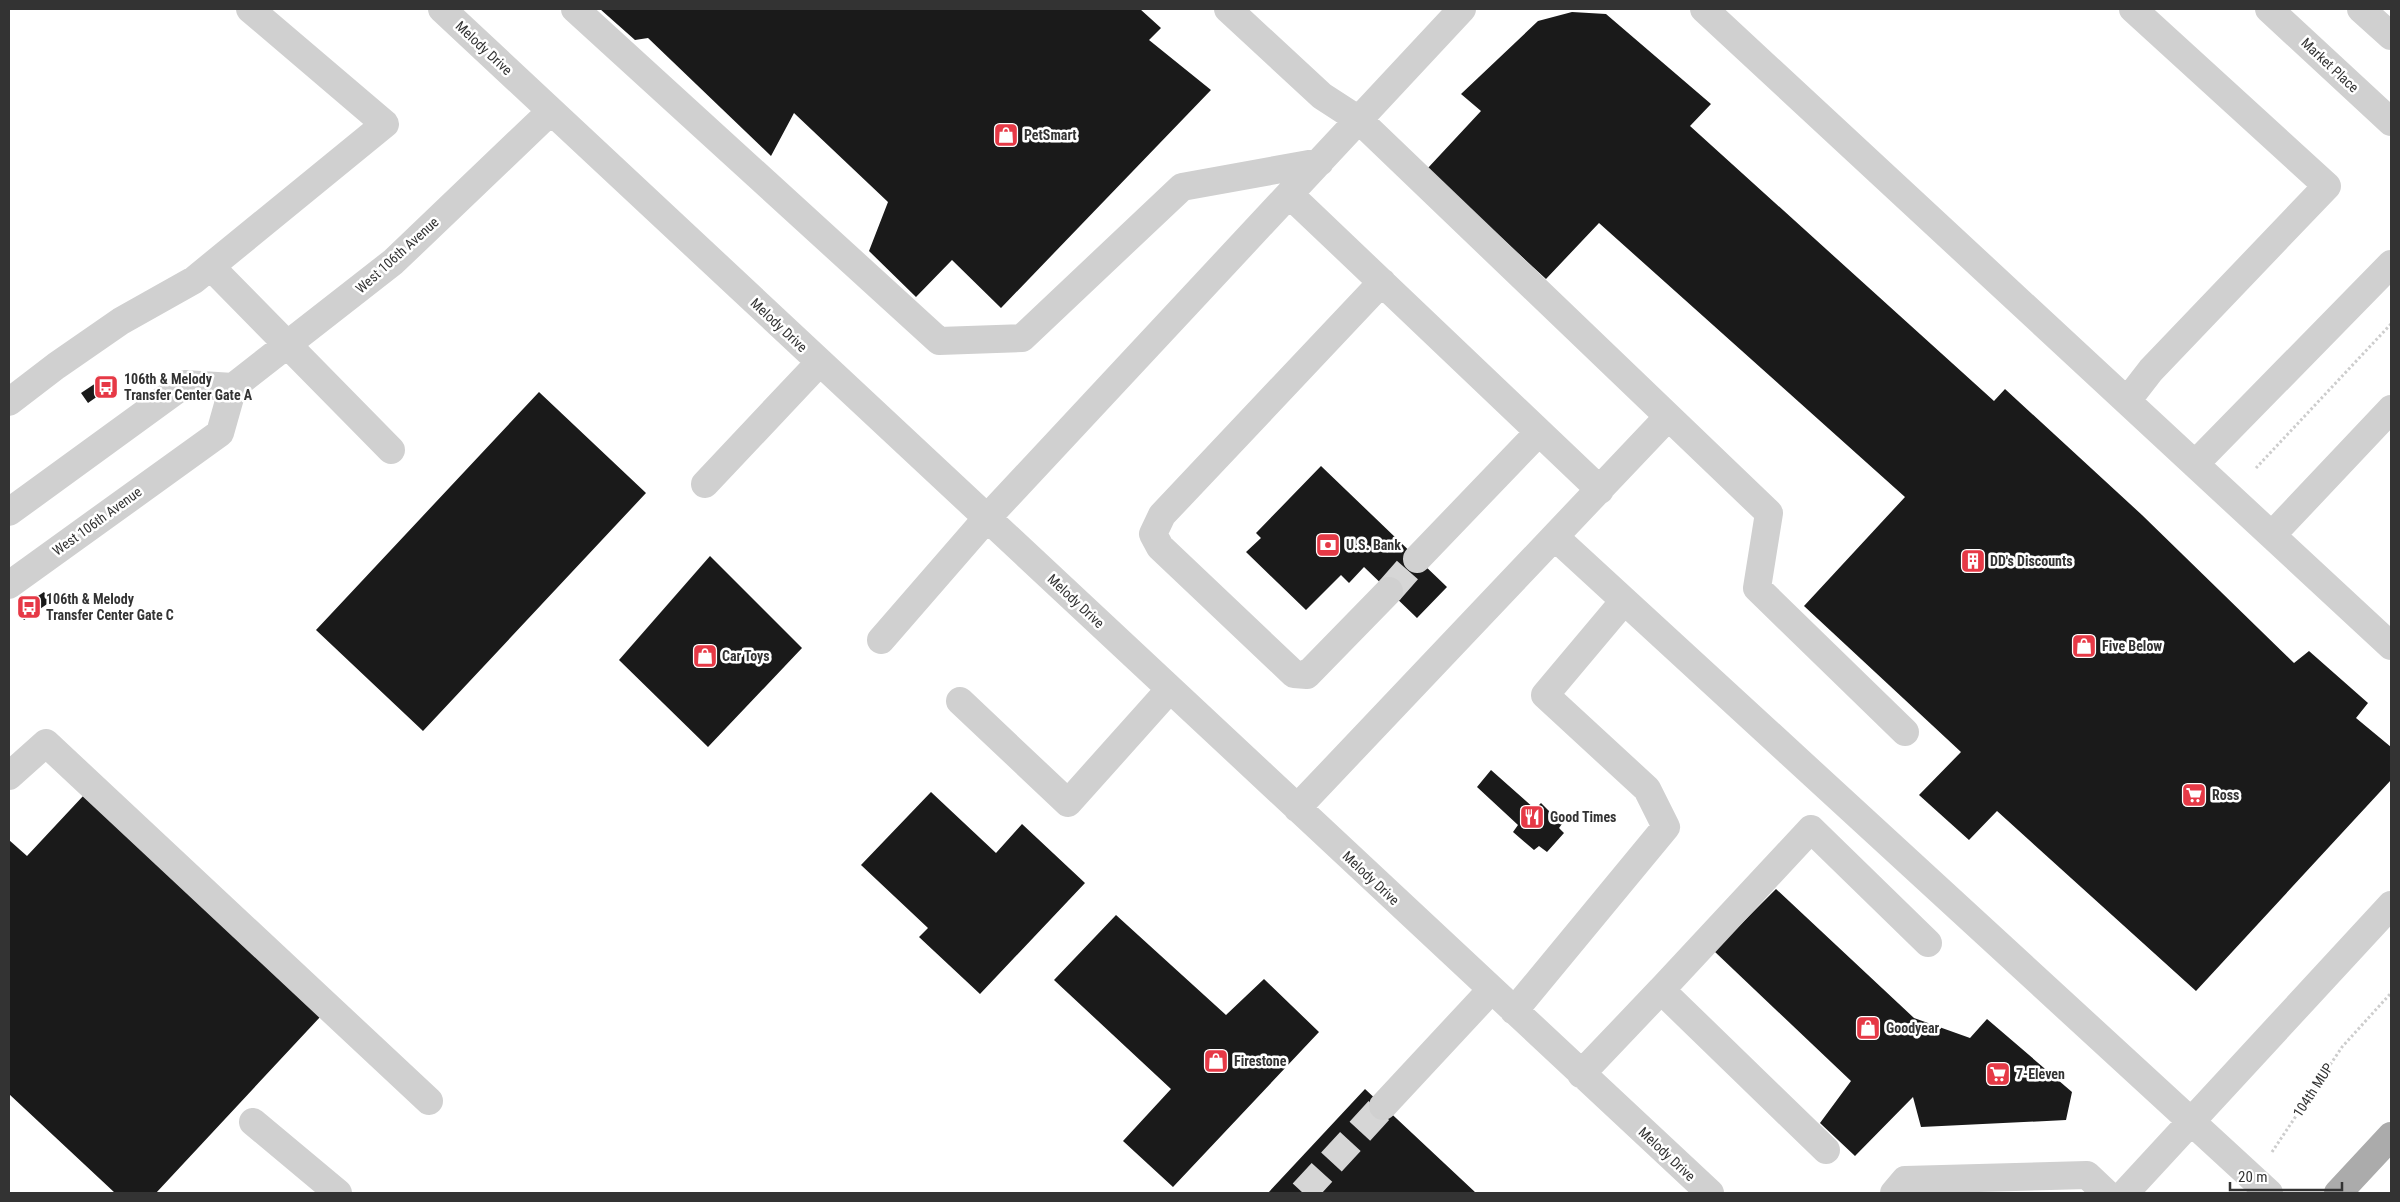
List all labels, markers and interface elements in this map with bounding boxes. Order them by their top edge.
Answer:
street label: Melody Drive [452,18,516,78]
street label: Market Place [2298,34,2362,96]
shop icon: PetSmart [993,122,1019,148]
place label: PetSmart [1024,127,1077,143]
street label: West 106th Avenue [352,213,442,296]
street label: Melody Drive [747,295,811,355]
place label: 106th & Melody Transfer Center Gate A [124,371,253,403]
bus stop icon: 106th & Melody Transfer Center Gate A [93,374,119,400]
street label: West 106th Avenue [49,483,145,559]
bank icon: U.S. Bank [1315,532,1341,558]
place label: U.S. Bank [1346,537,1401,553]
building icon: DD's Discounts [1960,548,1986,574]
place label: DD's Discounts [1990,553,2073,569]
street label: Melody Drive [1044,571,1108,631]
place label: 106th & Melody Transfer Center Gate C [46,591,174,623]
bus stop icon: 106th & Melody Transfer Center Gate C [16,594,42,620]
shop icon: Five Below [2071,633,2097,659]
place label: Five Below [2102,638,2162,654]
shop icon: Car Toys [692,643,718,669]
place label: Car Toys [722,648,770,664]
supermarket icon: Ross [2181,782,2207,808]
place label: Ross [2212,787,2239,803]
restaurant icon: Good Times [1519,804,1545,830]
place label: Good Times [1550,809,1616,825]
street label: Melody Drive [1339,848,1403,908]
shop icon: Goodyear [1855,1015,1881,1041]
place label: Goodyear [1886,1020,1940,1036]
shop icon: Firestone [1203,1048,1229,1074]
place label: Firestone [1234,1053,1287,1069]
street label: 104th MUP [2290,1060,2336,1120]
supermarket icon: 7-Eleven [1985,1061,2011,1087]
place label: 7-Eleven [2016,1066,2065,1082]
street label: Melody Drive [1635,1124,1699,1184]
scale bar [2230,1160,2342,1192]
text: 20 m [2238,1168,2268,1186]

